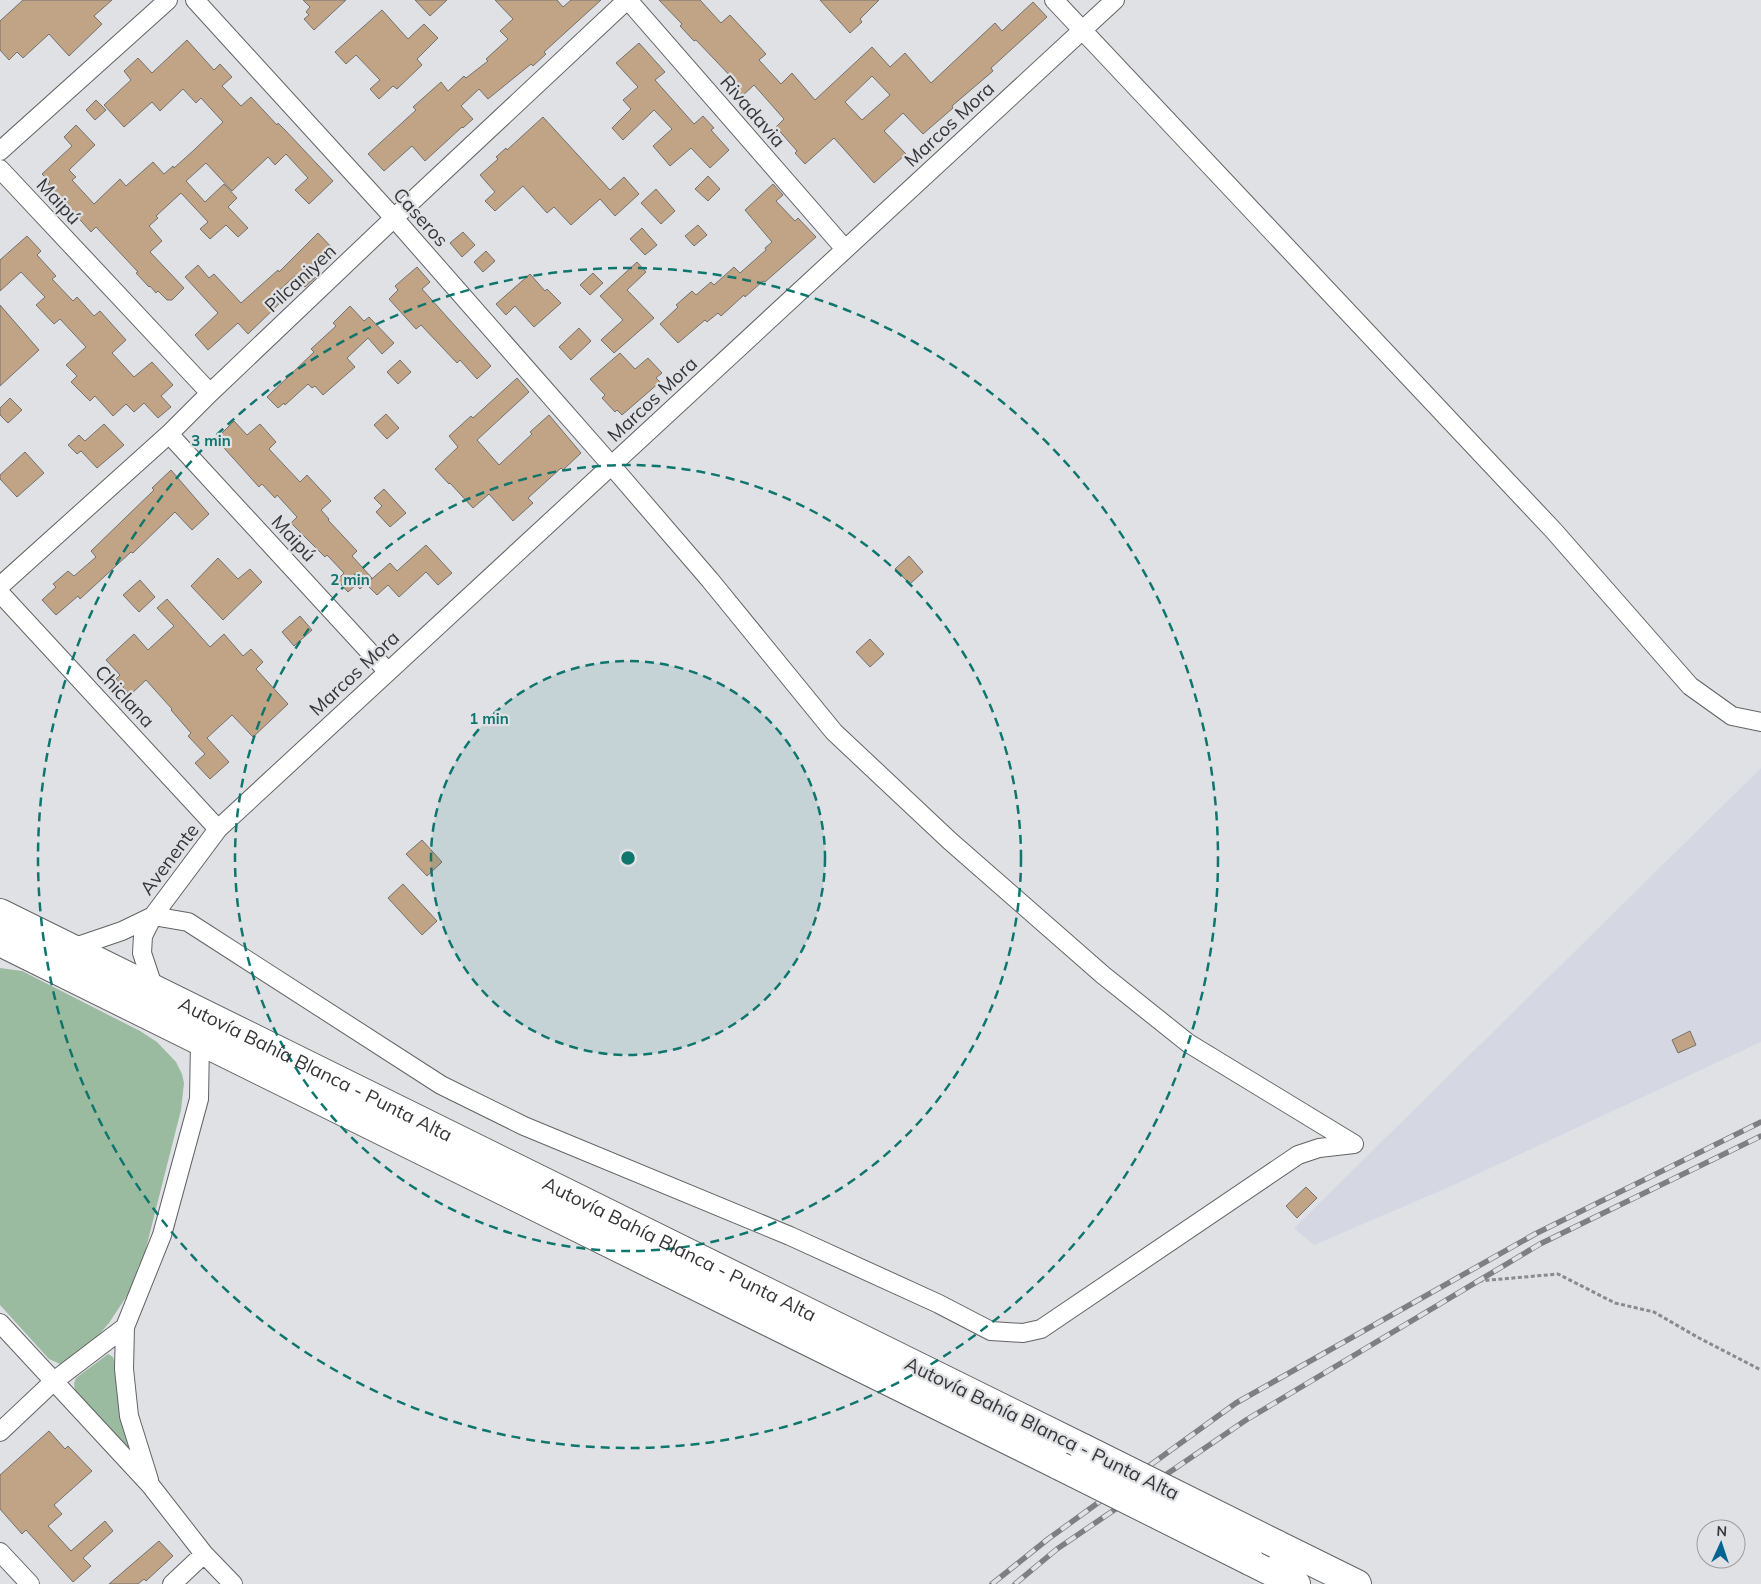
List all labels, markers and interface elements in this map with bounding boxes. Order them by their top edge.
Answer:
street label: Rivadavia [715,70,791,152]
street label: Marcos Mora [899,76,999,172]
street label: Maipú [32,173,86,229]
street label: Caseros [388,183,454,251]
street label: Pilcaniyen [259,239,341,317]
street label: Marcos Mora [602,351,702,447]
text: 3 min [191,431,231,450]
street label: Maipú [267,510,321,566]
text: 2 min [330,570,370,589]
street label: Marcos Mora [304,625,404,721]
street label: Chiclana [90,660,160,732]
text: 1 min [469,709,509,728]
street label: Avenente [134,819,204,899]
centre of rings [619,849,637,867]
street label: Autovía Bahía Blanca - Punta Alta [175,991,456,1147]
street label: Autovía Bahía Blanca - Punta Alta [539,1171,820,1326]
street label: Autovía Bahía Blanca - Punta Alta [901,1351,1183,1505]
north arrow [1696,1519,1746,1569]
text: N [1716,1522,1727,1540]

